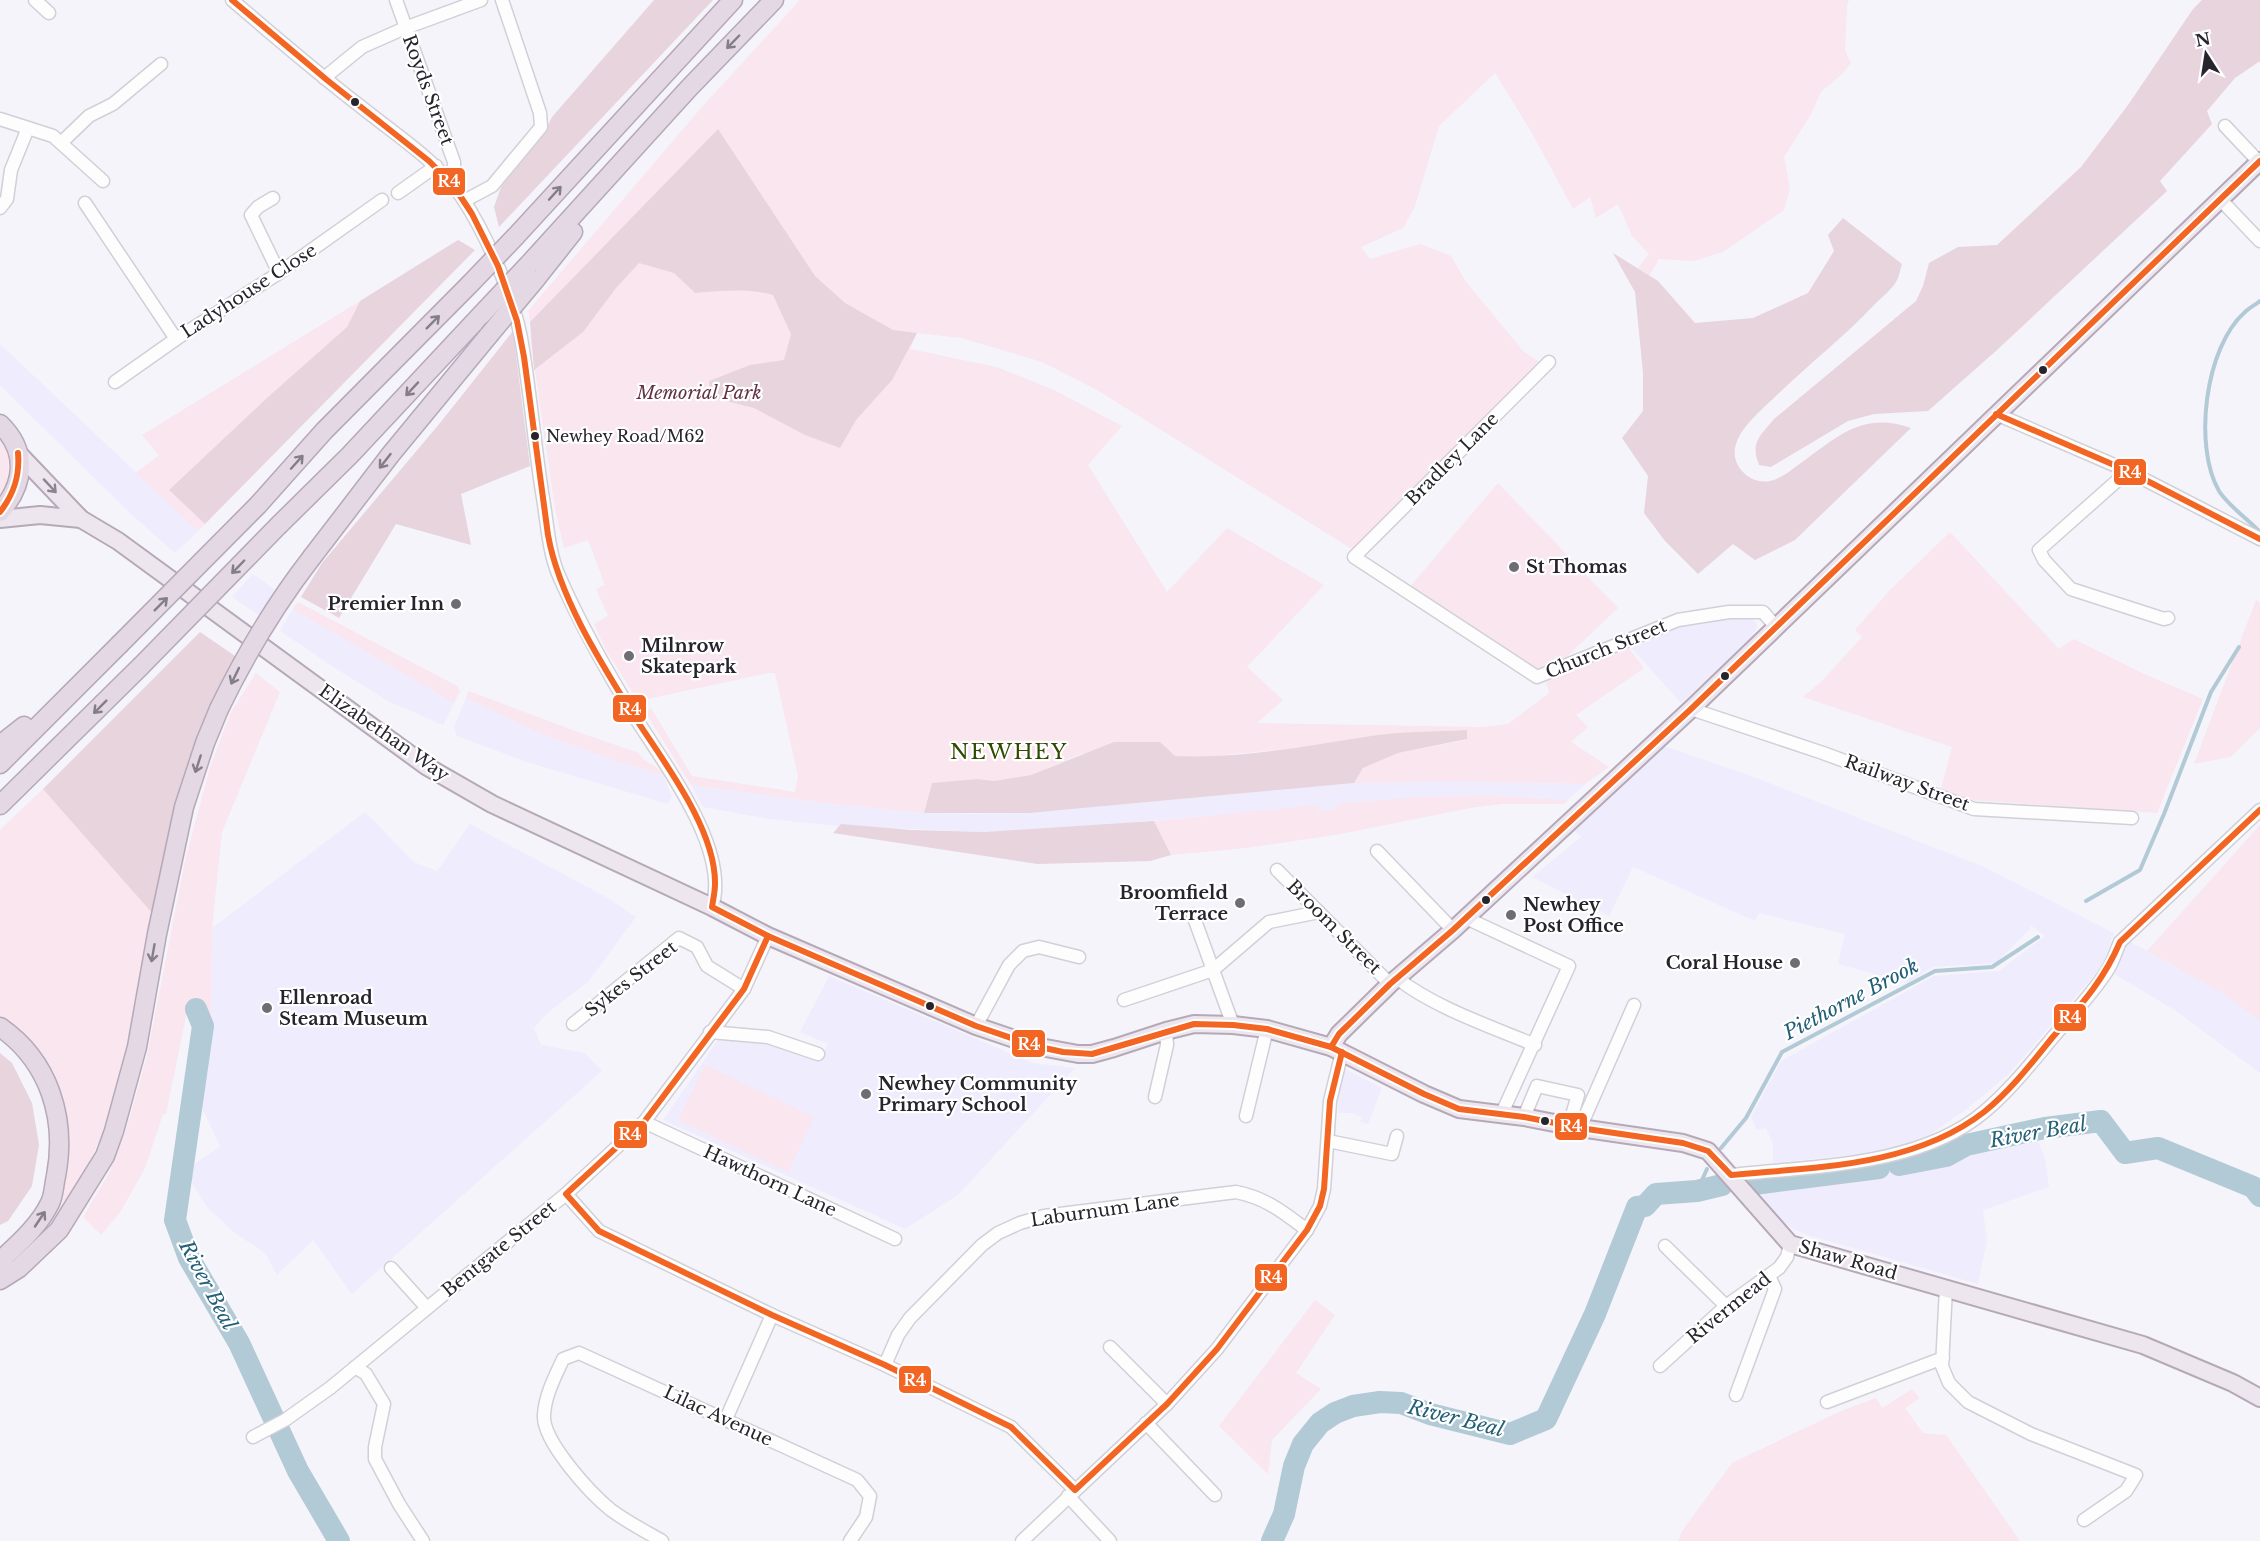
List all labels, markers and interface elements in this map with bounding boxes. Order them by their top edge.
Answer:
north arrow [2176,24,2236,84]
text: N [2193,28,2212,51]
street label: Royds Street [398,32,458,149]
one-way arrow [726,35,740,50]
unlabelled marker [349,96,361,108]
line badge: R4 [432,167,466,196]
text: R4 [437,171,461,191]
one-way arrow [548,186,562,201]
street label: Ladyhouse Close [177,239,321,343]
one-way arrow [425,314,440,329]
unlabelled marker [2037,364,2049,376]
one-way arrow [405,381,419,396]
park label: Memorial Park [636,382,761,404]
street label: Bradley Lane [1401,408,1503,510]
place label: Newhey Road/M62 [546,426,704,446]
marker: Newhey Road/M62 [529,430,541,442]
one-way arrow [379,453,392,469]
one-way arrow [290,454,304,469]
line badge: R4 [2113,458,2147,486]
text: R4 [2118,462,2142,482]
one-way arrow [42,478,56,493]
place label: St Thomas [1526,556,1627,578]
one-way arrow [231,559,246,574]
marker: St Thomas [1507,560,1521,574]
place label: Premier Inn [327,593,444,615]
one-way arrow [153,596,168,611]
marker: Premier Inn [449,597,463,611]
street label: Church Street [1542,615,1670,683]
place label: Milnrow Skatepark [641,635,737,678]
marker: Milnrow Skatepark [622,649,636,663]
one-way arrow [228,667,240,685]
unlabelled marker [1719,670,1731,682]
street label: Elizabethan Way [315,680,454,786]
line badge: R4 [612,694,647,723]
text: R4 [618,699,642,719]
one-way arrow [92,700,107,715]
district label: NEWHEY [950,739,1068,765]
street label: Railway Street [1842,750,1973,816]
one-way arrow [192,754,203,773]
street label: Broom Street [1282,875,1386,979]
place label: Broomfield Terrace [1119,882,1228,925]
unlabelled marker [1480,894,1492,906]
place label: Newhey Post Office [1523,894,1624,937]
marker: Broomfield Terrace [1233,896,1247,910]
marker: Newhey Post Office [1504,908,1518,922]
street label: Sykes Street [581,936,682,1022]
one-way arrow [147,943,158,963]
place label: Coral House [1666,952,1783,974]
water label: Piethorne Brook [1779,953,1923,1045]
marker: Coral House [1788,956,1802,970]
place label: Ellenroad Steam Museum [279,987,428,1030]
unlabelled marker [924,1000,936,1012]
marker: Ellenroad Steam Museum [260,1001,274,1015]
line badge: R4 [2053,1003,2087,1032]
text: R4 [2058,1007,2082,1027]
line badge: R4 [1011,1029,1046,1058]
text: R4 [1017,1034,1041,1054]
place label: Newhey Community Primary School [878,1073,1077,1116]
marker: Newhey Community Primary School [859,1087,873,1101]
line badge: R4 [1554,1112,1588,1141]
water label: River Beal [1987,1112,2089,1153]
unlabelled marker [1539,1115,1551,1127]
text: R4 [1559,1116,1583,1136]
line badge: R4 [613,1120,648,1149]
text: R4 [618,1124,642,1144]
street label: Hawthorn Lane [700,1140,840,1222]
street label: Laburnum Lane [1029,1189,1181,1231]
street label: Bentgate Street [437,1196,561,1302]
one-way arrow [33,1210,46,1227]
water label: River Beal [174,1235,242,1335]
street label: Shaw Road [1796,1235,1900,1285]
line badge: R4 [1254,1263,1288,1292]
text: R4 [1259,1267,1283,1287]
street label: Rivermead [1683,1268,1775,1348]
line badge: R4 [898,1365,932,1394]
text: R4 [903,1370,927,1390]
street label: Lilac Avenue [660,1381,776,1451]
water label: River Beal [1405,1394,1507,1442]

